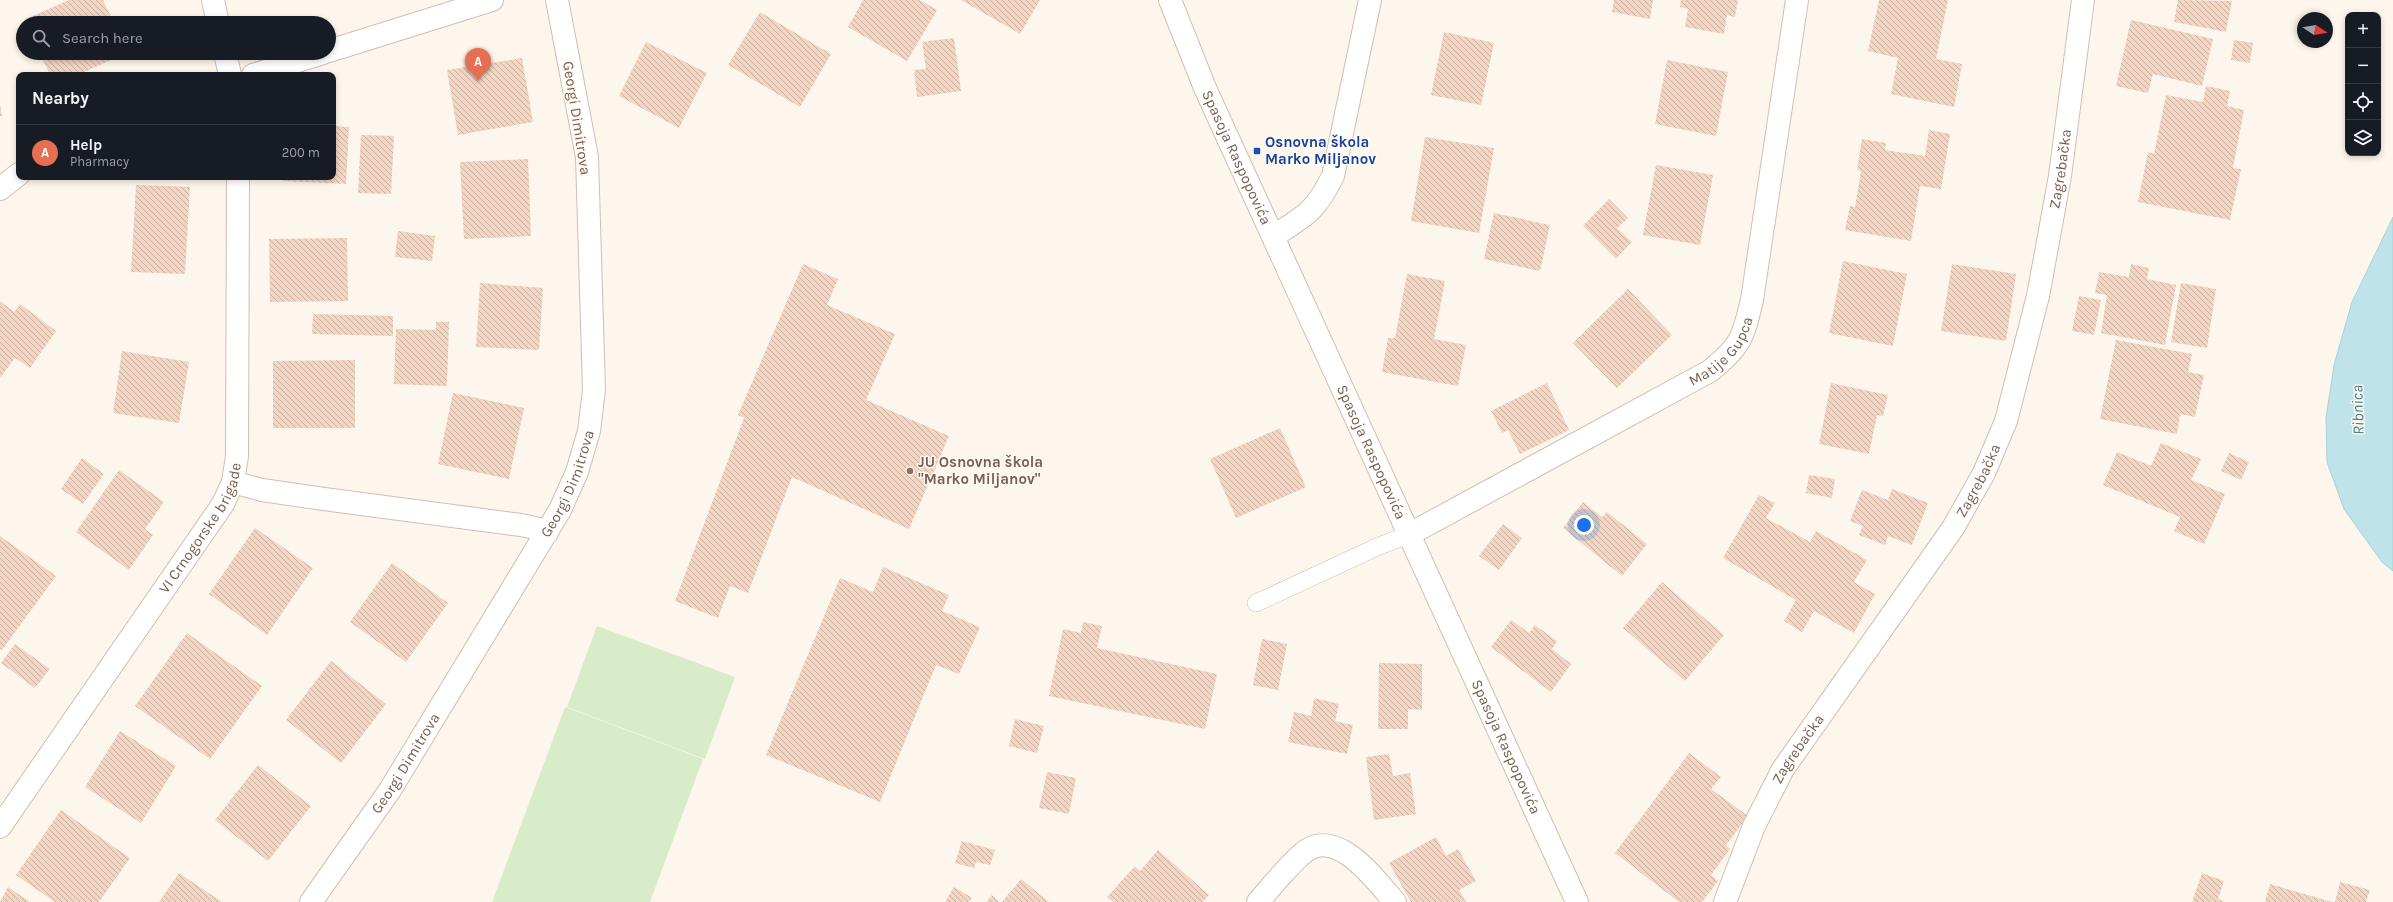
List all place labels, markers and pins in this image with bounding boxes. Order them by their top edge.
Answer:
pin: A [465,48,491,81]
place label: Osnovna škola Marko Miljanov [1265,133,1376,168]
marker: Osnovna škola Marko Miljanov [1252,146,1262,156]
place label: JU Osnovna škola "Marko Miljanov" [918,453,1043,488]
marker: JU Osnovna škola "Marko Miljanov" [905,466,915,476]

